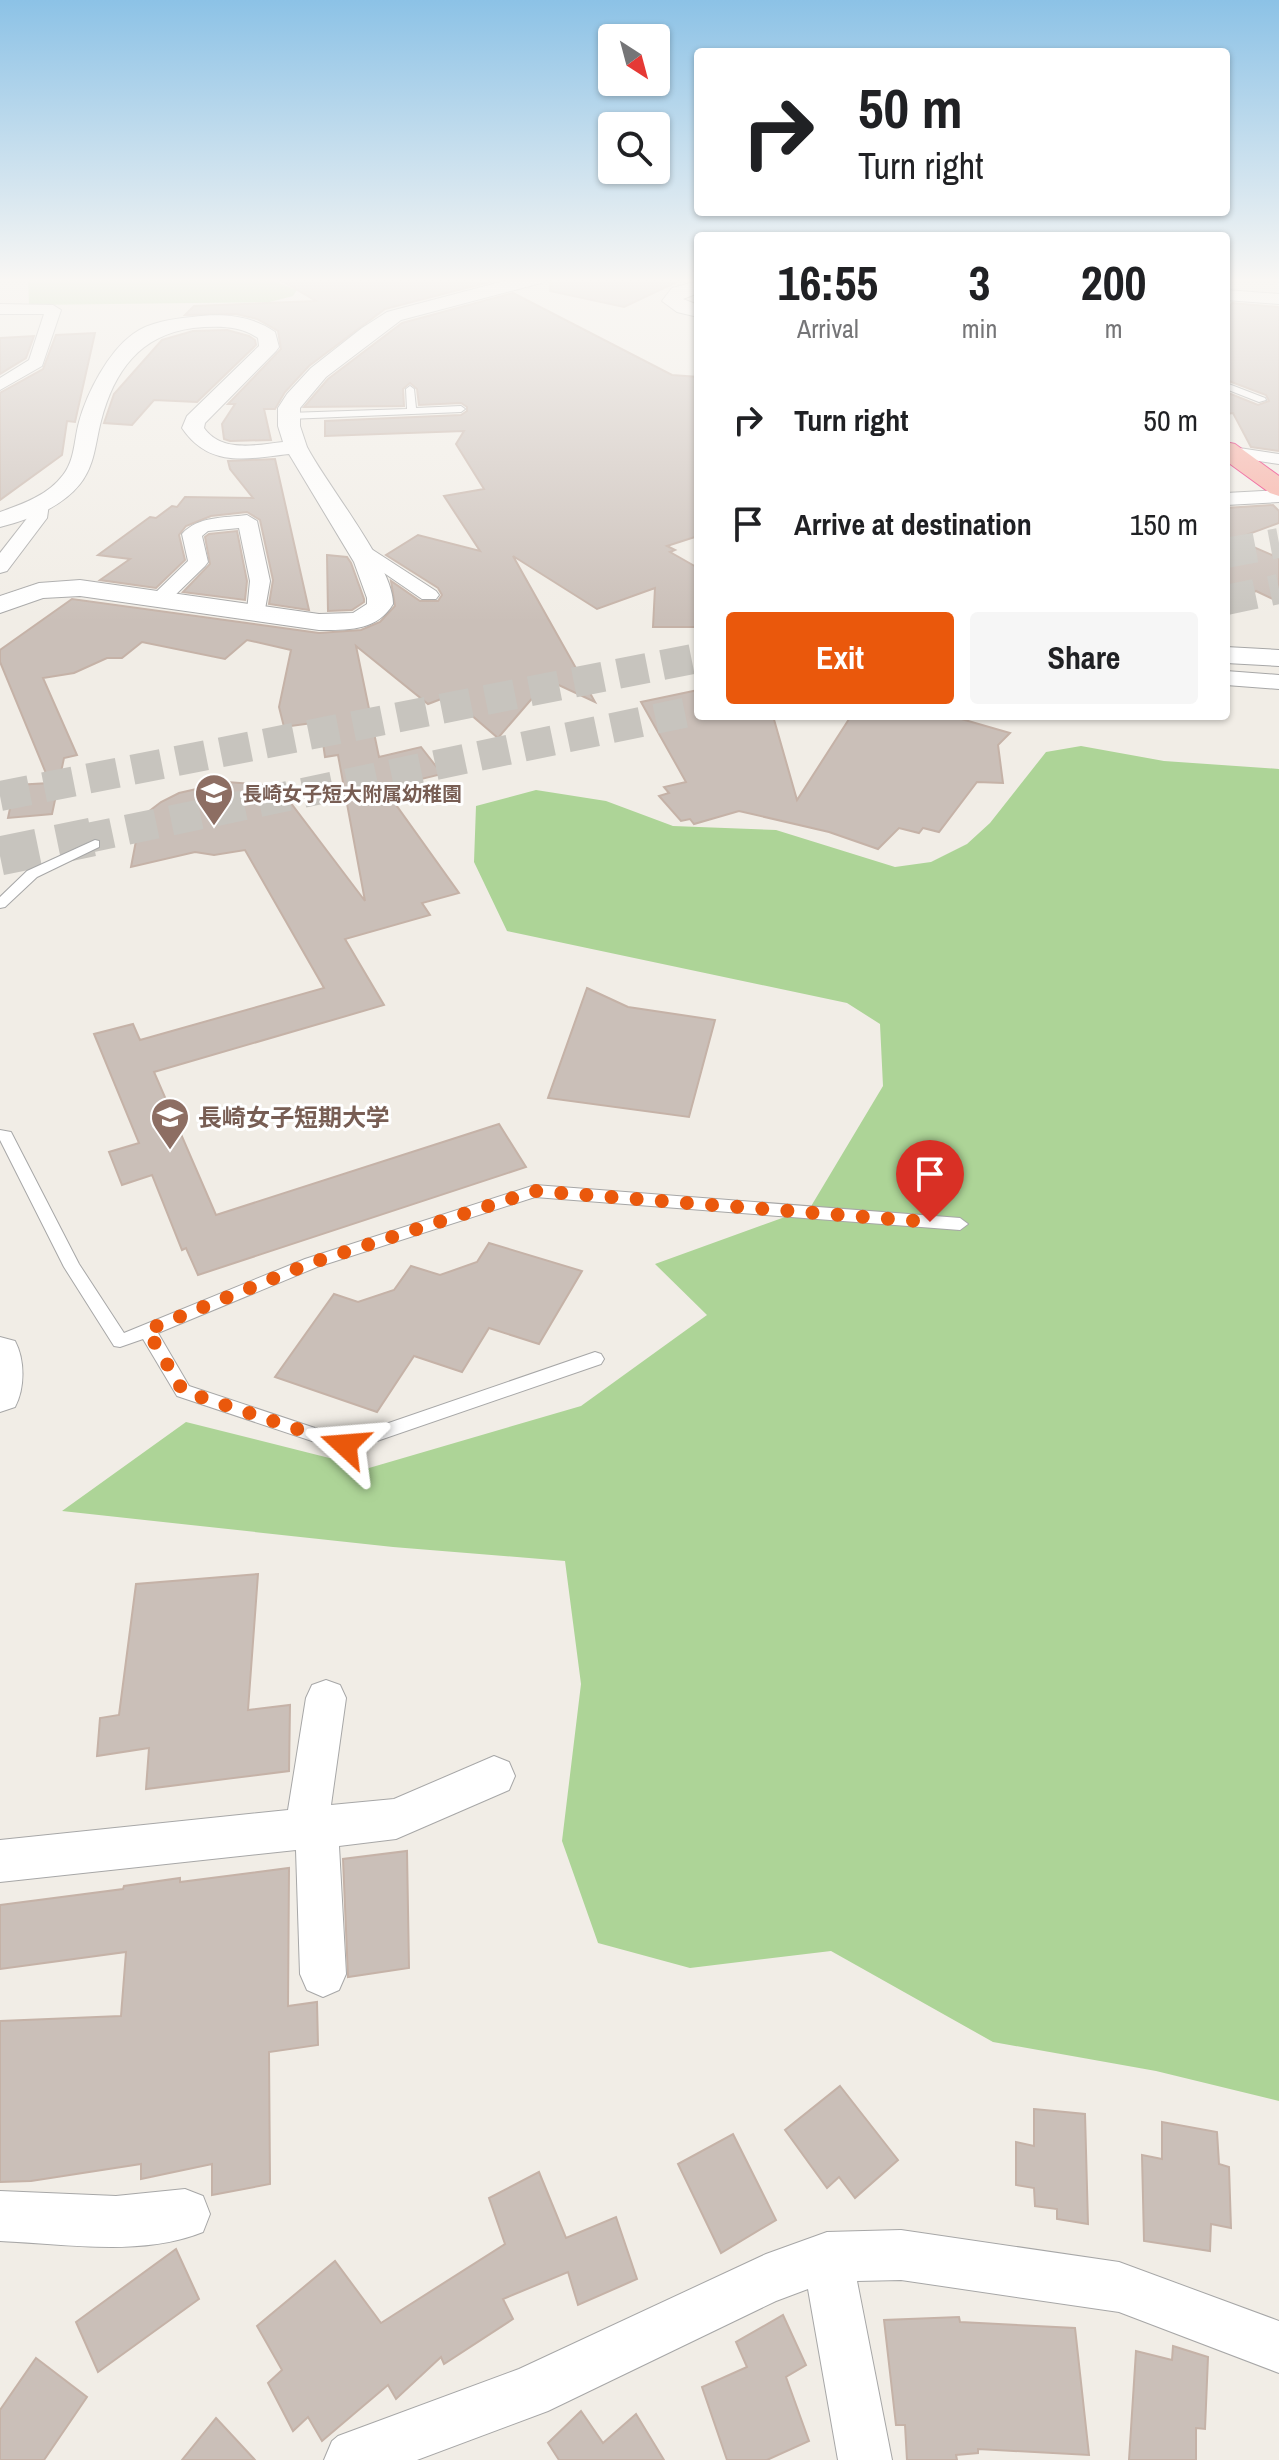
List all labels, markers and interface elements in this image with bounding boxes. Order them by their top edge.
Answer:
north arrow [598,24,670,96]
map controls [598,24,670,184]
text: 50 m [858,70,963,145]
icon: right [726,80,830,184]
button: search [598,112,670,184]
text: Turn right [858,142,983,190]
text: 16:55 [778,250,878,315]
text: 3 [969,250,990,315]
text: 200 [1081,250,1146,315]
text: Arrival [797,311,859,346]
text: min [962,311,997,346]
text: m [1105,311,1123,346]
icon: right [726,398,770,442]
text: Turn right [794,400,908,440]
text: 50 m [1143,400,1198,440]
icon: arrive [726,502,770,546]
text: Arrive at destination [794,504,1032,544]
text: 150 m [1130,504,1198,544]
button: Exit [726,612,954,704]
button: Share [970,612,1198,704]
school or university icon: 長崎女子短大附属幼稚園 [193,772,235,827]
place label: 長崎女子短大附属幼稚園 [242,780,462,807]
school or university icon: 長崎女子短期大学 [149,1096,191,1151]
place label: 長崎女子短期大学 [198,1101,390,1133]
pin [896,1140,964,1222]
icon: arrive [908,1152,952,1196]
position arrow [303,1403,387,1487]

